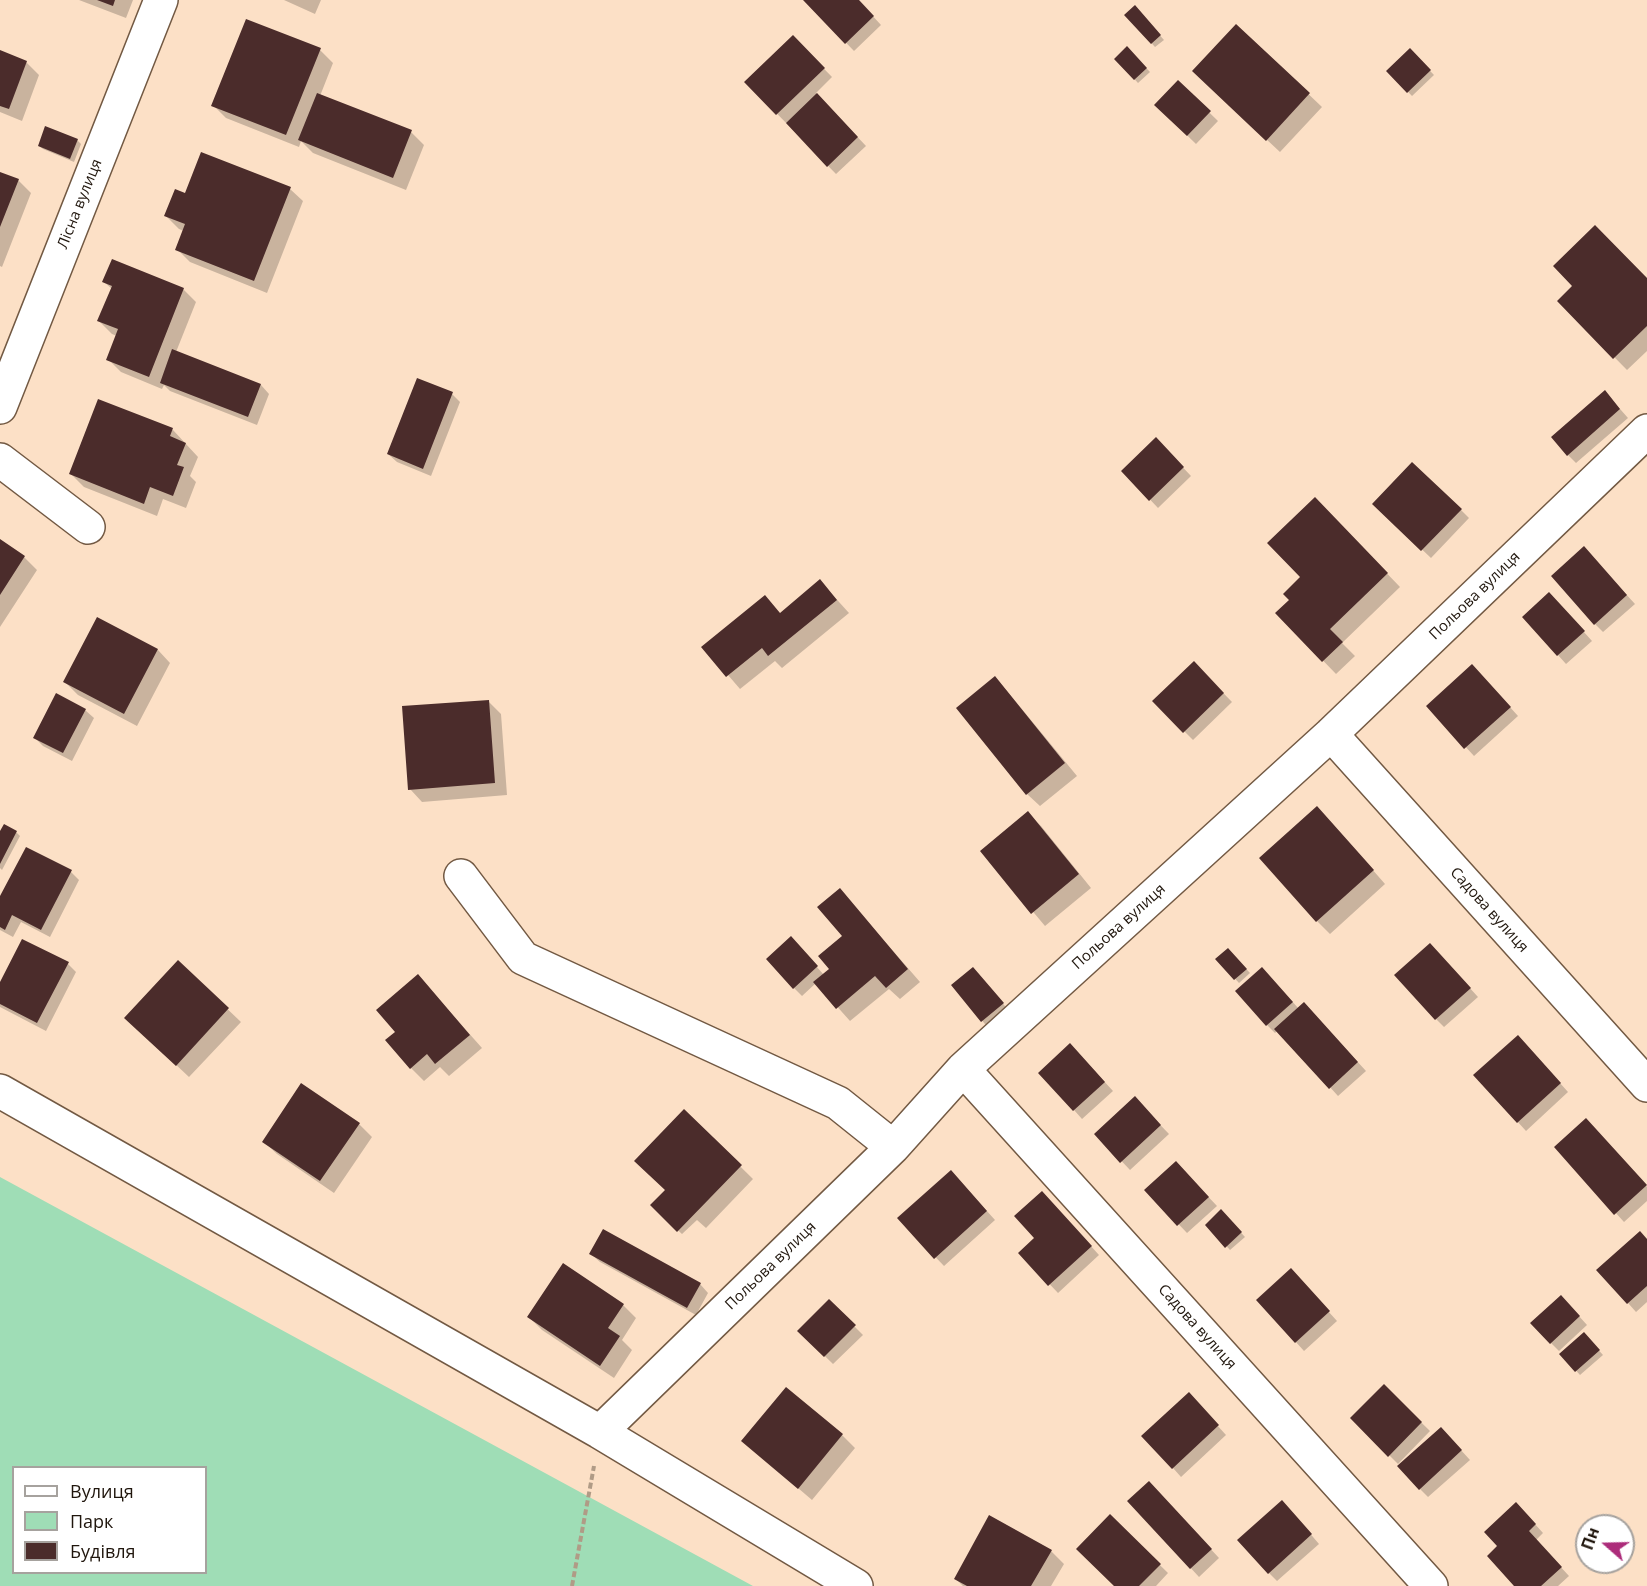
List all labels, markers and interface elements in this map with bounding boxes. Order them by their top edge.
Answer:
street label: Лісна вулиця [54,157,106,251]
street label: Польова вулиця [1426,548,1524,644]
street label: Садова вулиця [1446,864,1532,956]
street label: Польова вулиця [1069,880,1169,974]
street label: Польова вулиця [722,1218,820,1314]
street label: Садова вулиця [1154,1281,1240,1373]
legend [12,1466,207,1574]
text: Вулиця [70,1479,134,1503]
text: Парк [70,1509,113,1533]
north arrow [1575,1514,1635,1574]
text: Пн [1576,1524,1604,1553]
text: Будівля [70,1539,136,1563]

